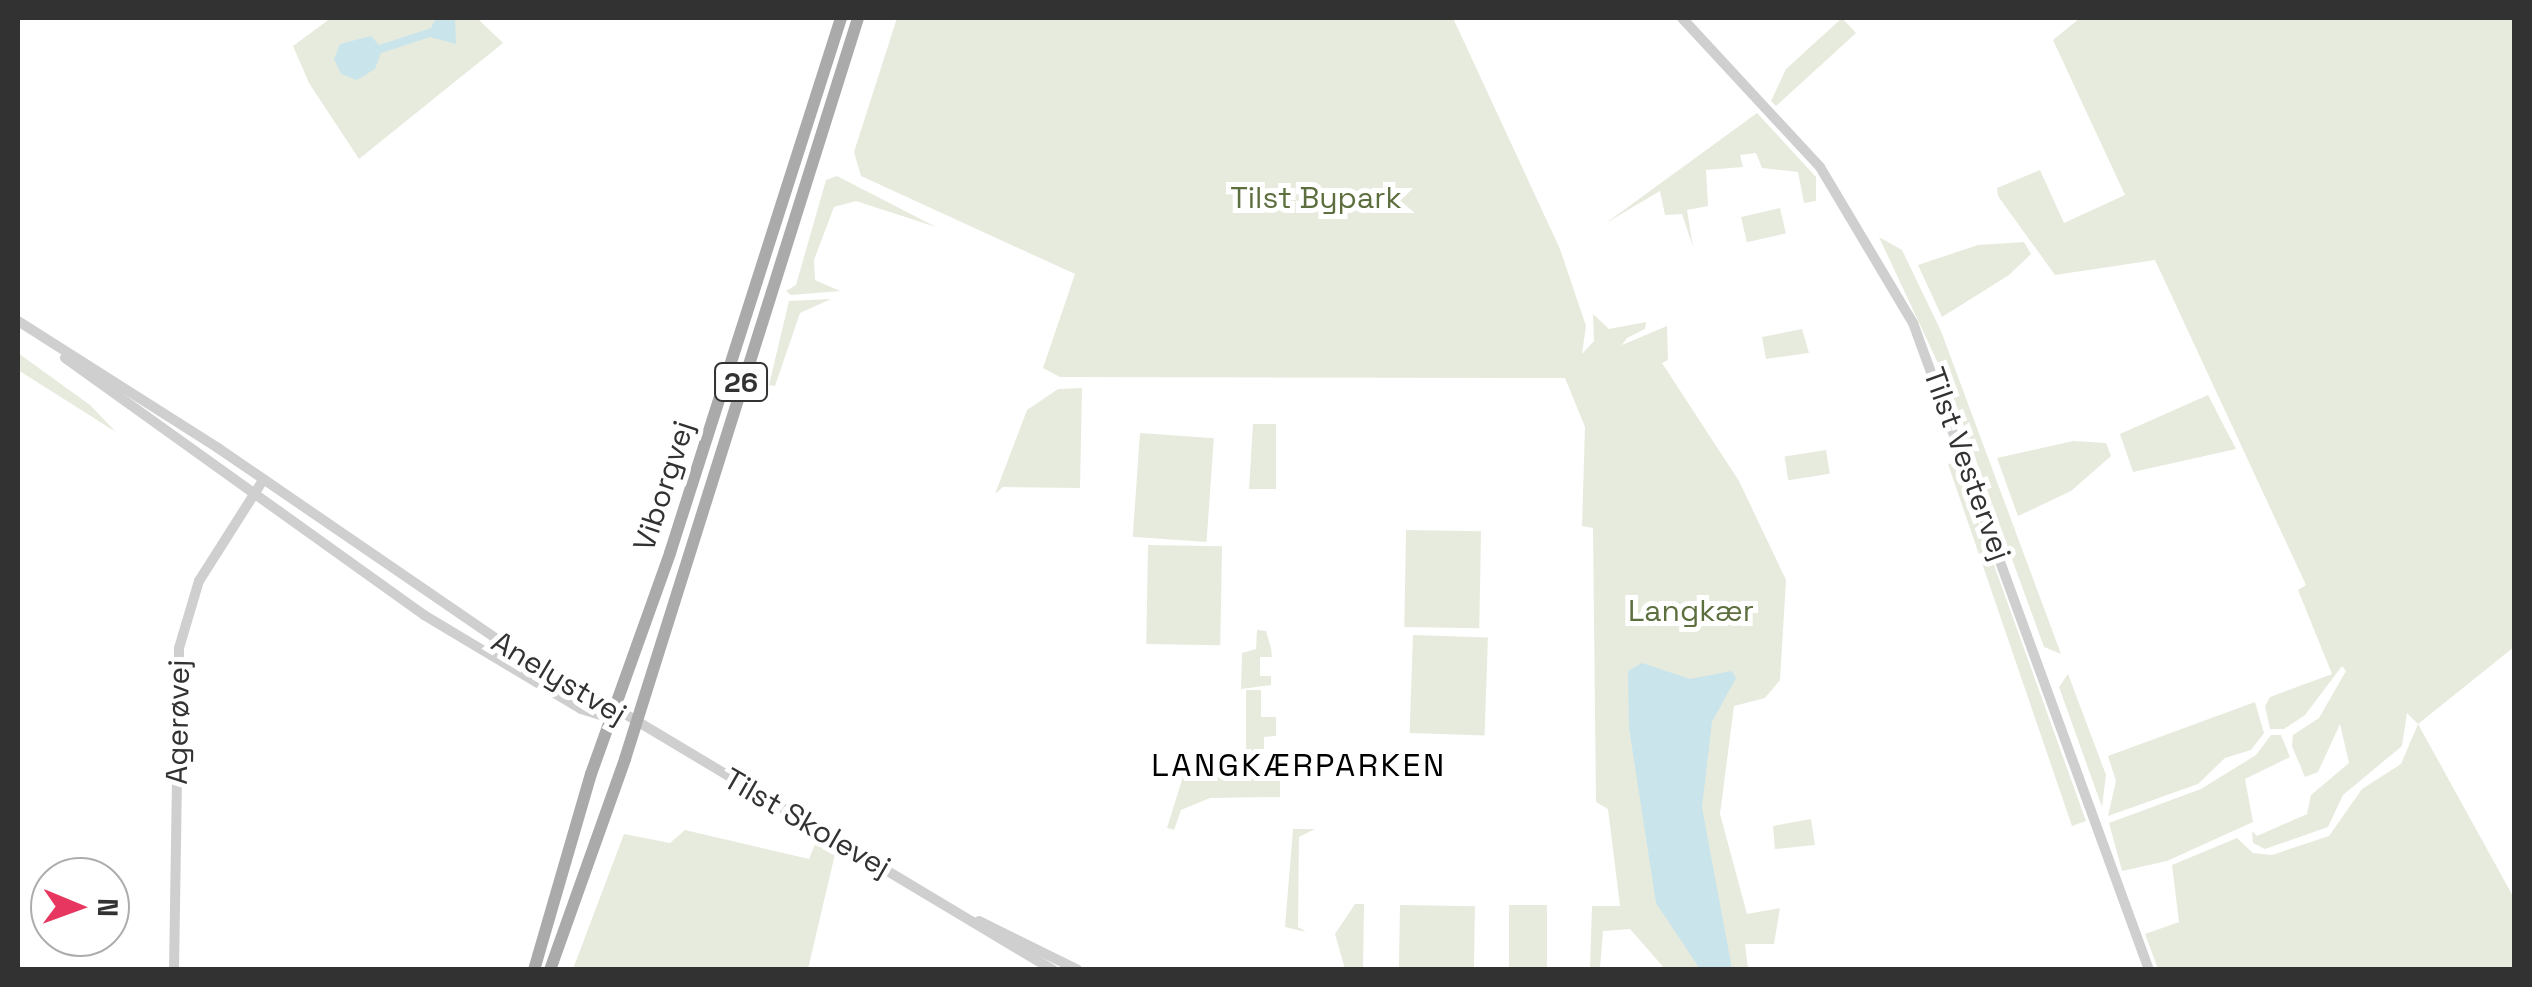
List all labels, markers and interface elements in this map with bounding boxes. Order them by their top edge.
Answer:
park label: Tilst Bypark [1230,180,1402,216]
road number: 26 [714,359,768,405]
street label: Tilst Vestervej [1915,363,2019,565]
street label: Viborgvej [626,416,702,556]
park label: Langkær [1628,593,1754,629]
street label: Anelystvej [485,624,633,732]
street label: Agerøvej [159,659,197,785]
district label: LANGKÆRPARKEN [1151,746,1447,784]
street label: Tilst Skolevej [717,761,897,885]
north arrow [30,857,130,957]
text: N [90,898,126,917]

